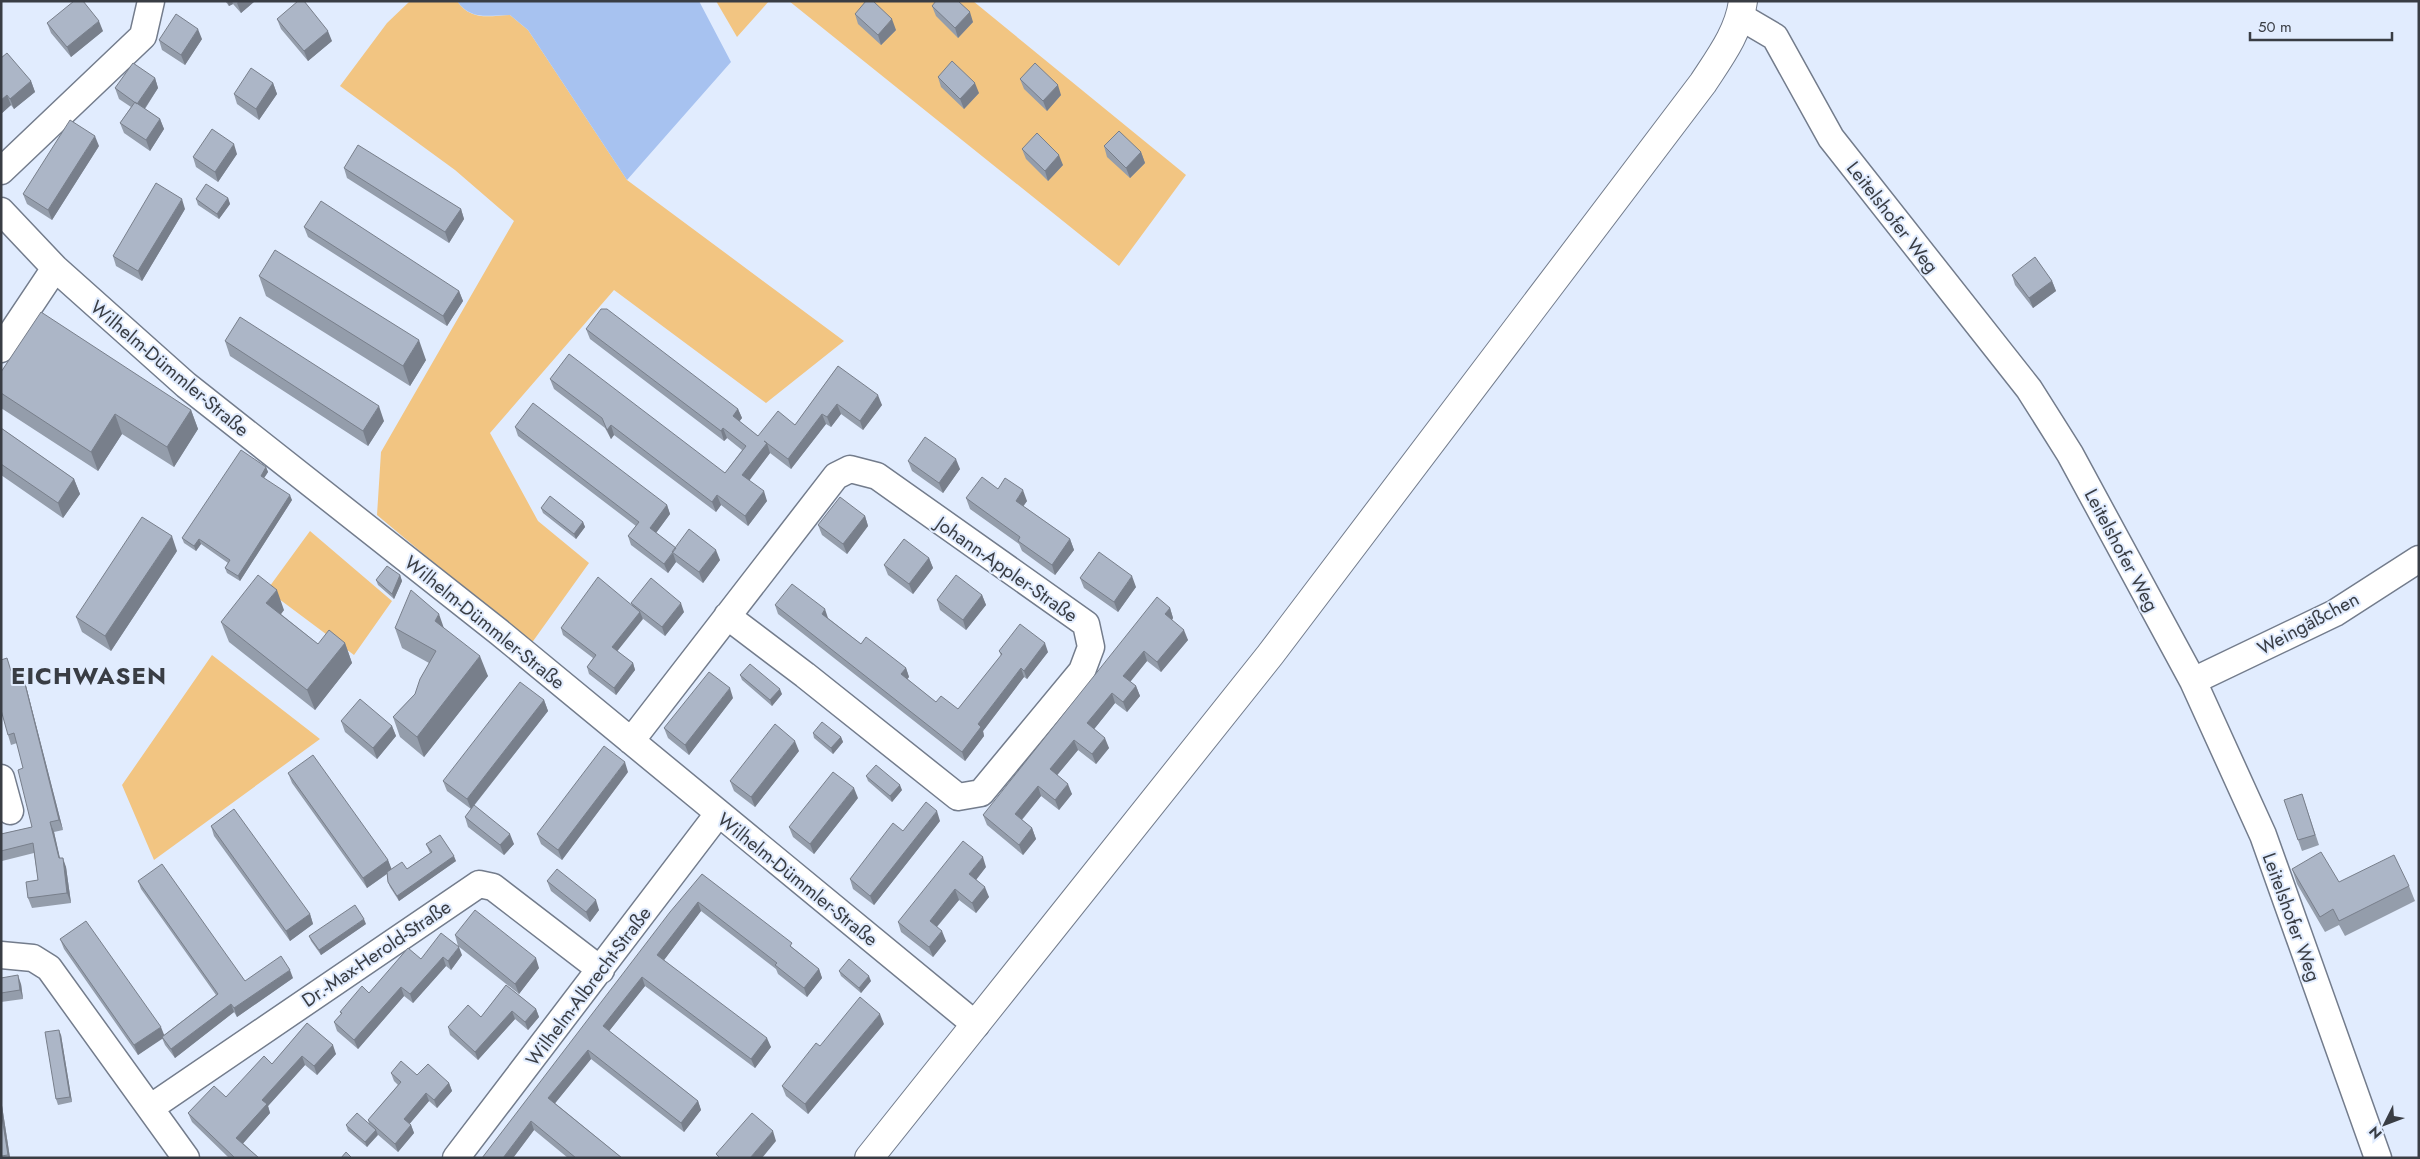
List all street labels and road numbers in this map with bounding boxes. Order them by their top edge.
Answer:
street label: Leitelshofer Weg [1840,156,1945,279]
street label: Wilhelm-Dümmler-Straße [85,294,255,443]
street label: Leitelshofer Weg [2078,484,2165,616]
street label: Johann-Appler-Straße [928,508,1083,629]
street label: Wilhelm-Dümmler-Straße [399,549,571,696]
street label: Weingäßchen [2253,585,2364,662]
street label: Wilhelm-Dümmler-Straße [712,806,884,953]
street label: Leitelshofer Weg [2256,849,2327,985]
street label: Dr.-Max-Herold-Straße [296,893,456,1013]
street label: Wilhelm-Albrecht-Straße [519,901,658,1072]

